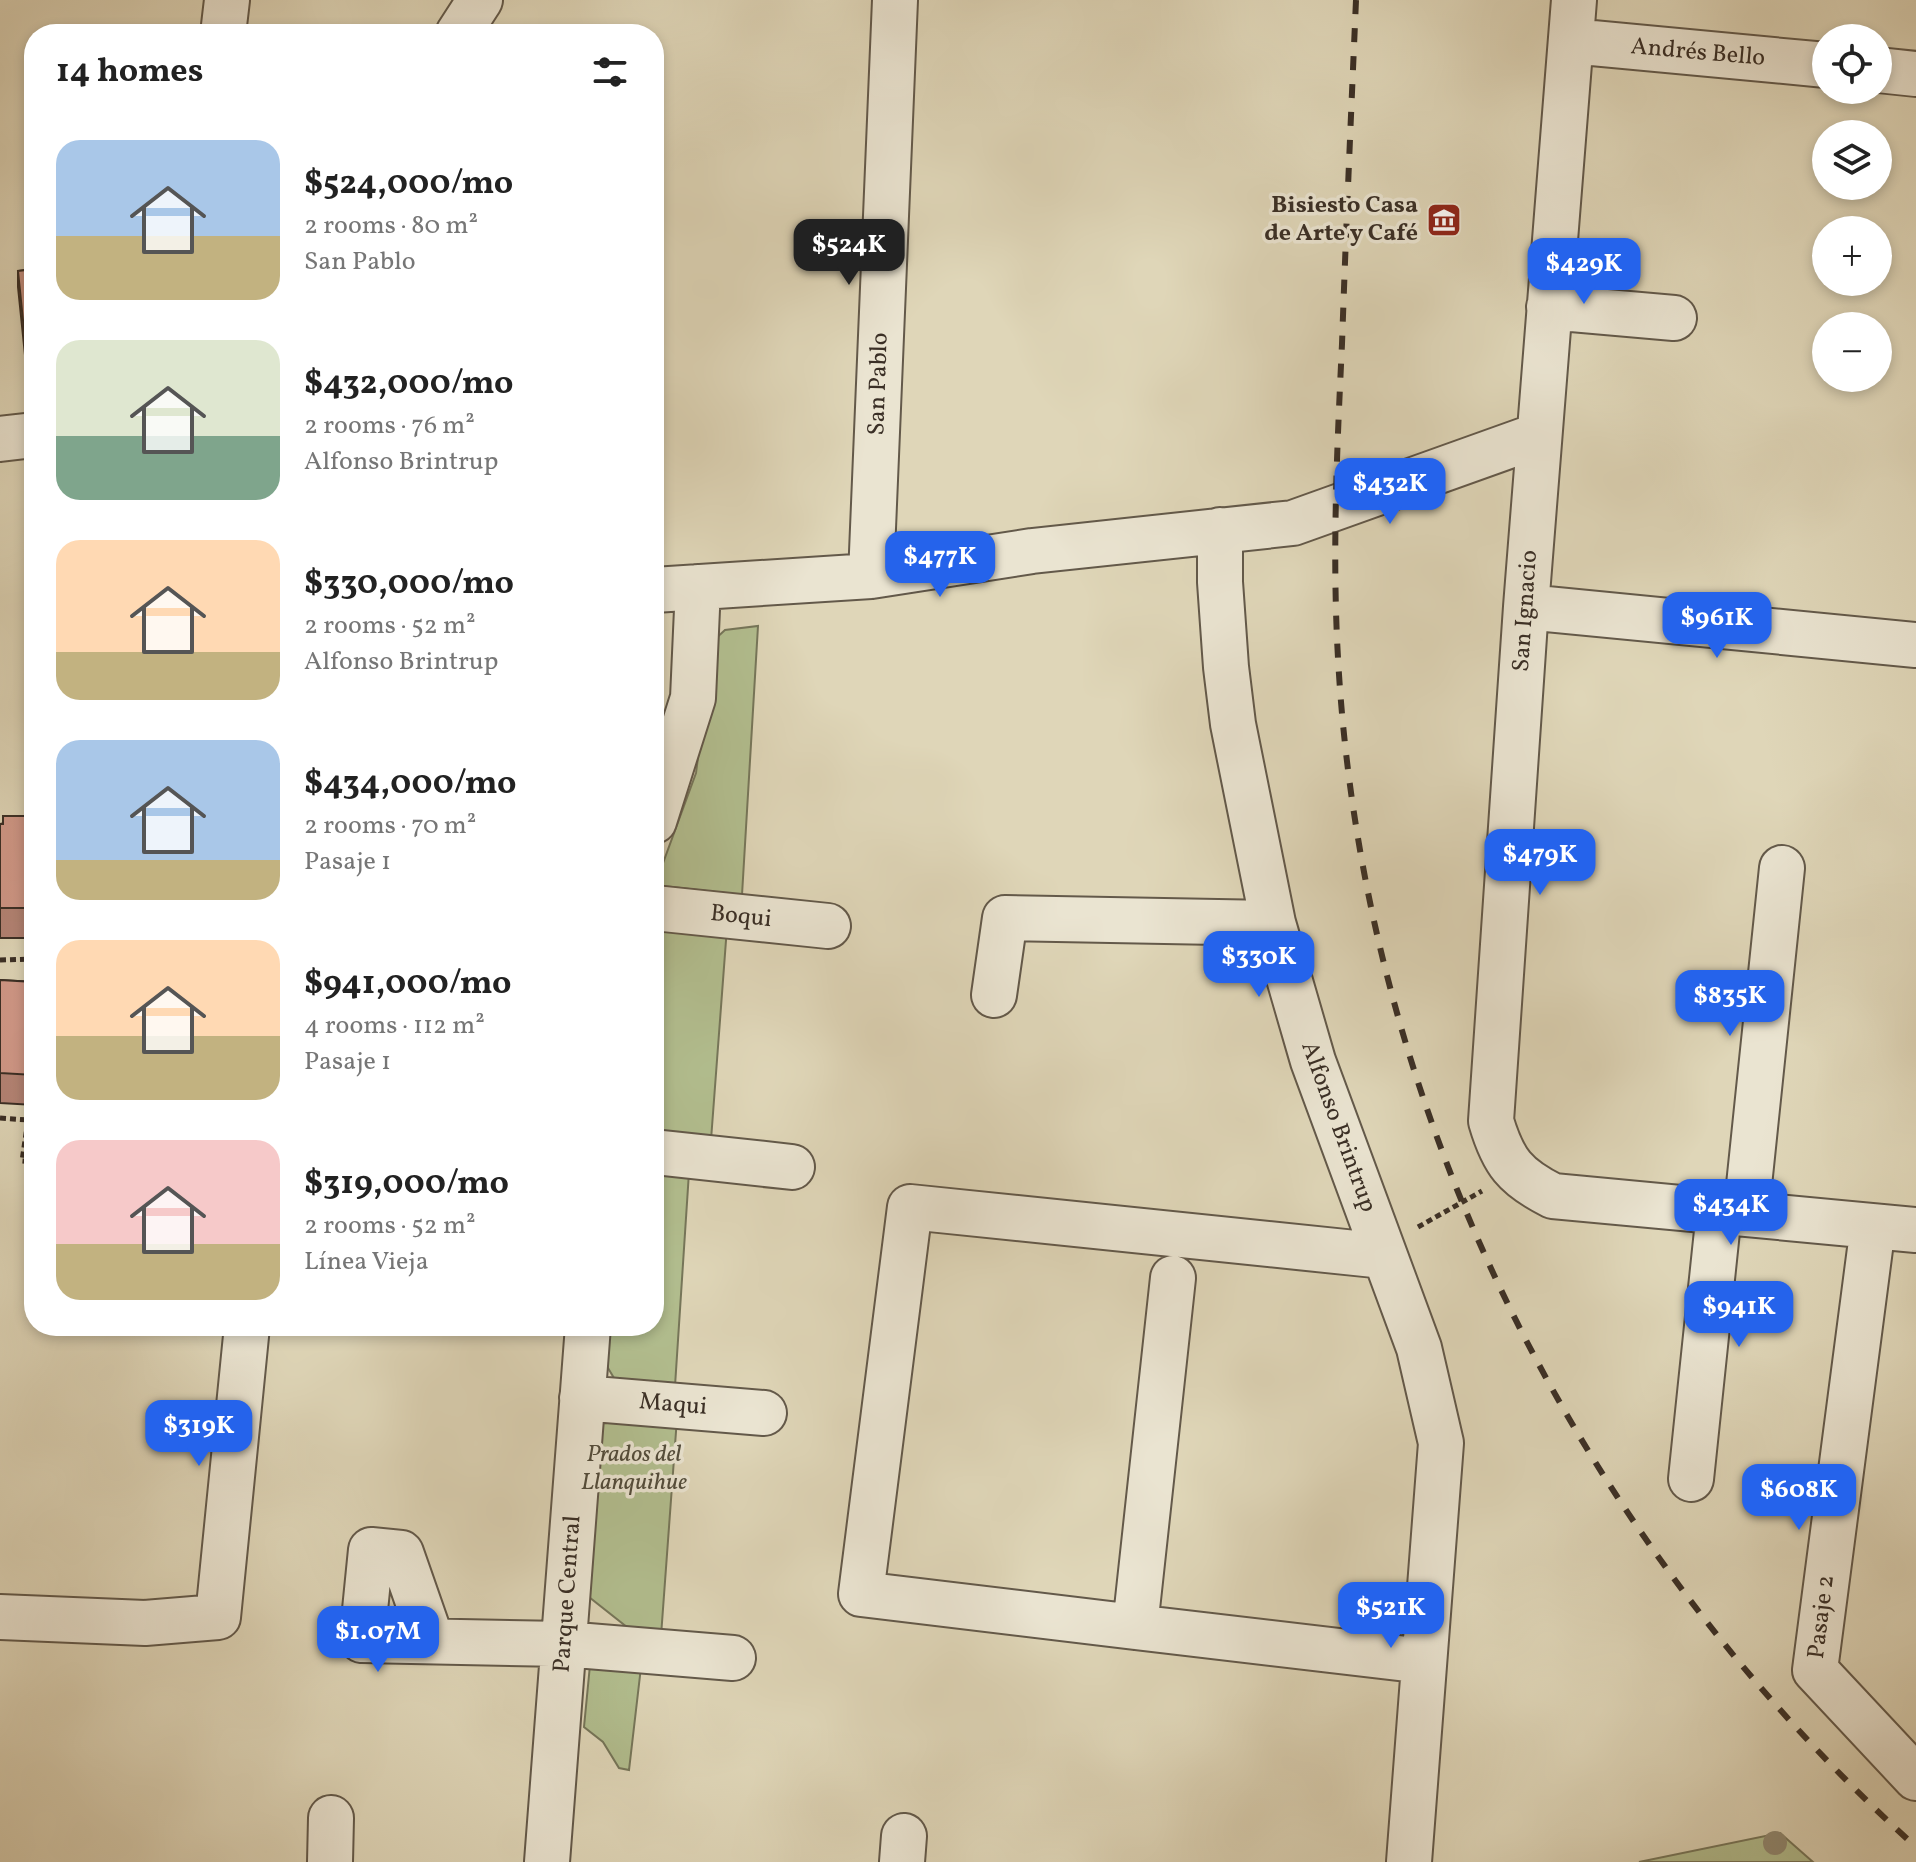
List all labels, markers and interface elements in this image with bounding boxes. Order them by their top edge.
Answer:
map controls [1812,24,1892,392]
button: locate [1812,24,1892,104]
street label: Andrés Bello [1629,30,1767,76]
text: 14 homes [56,49,203,96]
icon: filters [588,50,632,94]
button: layers [1812,120,1892,200]
text: $524,000/mo [304,161,513,208]
icon: home [120,172,216,268]
place label: Bisiesto Casa de Arte y Café [1264,189,1418,251]
museum icon: Bisiesto Casa de Arte y Café [1425,201,1463,239]
text: 2 rooms · 80 m² [304,208,478,244]
button: + [1812,216,1892,296]
pin: $524K [793,219,905,287]
text: $524K [812,227,886,263]
pin: $429K [1528,238,1640,306]
text: San Pablo [304,244,416,280]
text: $429K [1546,246,1622,282]
button: − [1812,312,1892,392]
street label: San Pablo [860,332,898,436]
text: $432,000/mo [304,361,514,408]
icon: home [120,372,216,468]
text: 2 rooms · 76 m² [304,408,475,444]
text: Alfonso Brintrup [304,444,499,480]
pin: $432K [1334,458,1446,526]
text: $432K [1353,466,1427,502]
pin: $477K [884,531,996,599]
text: $477K [903,539,977,575]
street label: San Ignacio [1505,549,1547,673]
text: $330,000/mo [304,561,514,608]
icon: home [120,572,216,668]
pin: $961K [1661,592,1773,660]
text: $961K [1681,600,1753,636]
text: 2 rooms · 52 m² [304,608,476,644]
text: Alfonso Brintrup [304,644,499,680]
text: $434,000/mo [304,761,516,808]
icon: home [120,772,216,868]
text: 2 rooms · 70 m² [304,808,476,844]
pin: $479K [1484,829,1596,897]
text: $479K [1502,837,1578,873]
text: Pasaje 1 [304,844,391,880]
street label: Boqui [709,897,773,937]
pin: $330K [1203,931,1315,999]
text: $330K [1221,939,1297,975]
text: $941,000/mo [304,961,512,1008]
pin: $835K [1674,970,1786,1038]
icon: home [120,972,216,1068]
text: $835K [1693,978,1767,1014]
text: 4 rooms · 112 m² [304,1008,485,1044]
street label: Alfonso Brintrup [1291,1037,1385,1217]
text: Pasaje 1 [304,1044,391,1080]
text: $319,000/mo [304,1161,509,1208]
icon: home [120,1172,216,1268]
pin: $434K [1675,1179,1787,1247]
text: $434K [1692,1187,1770,1223]
text: 2 rooms · 52 m² [304,1208,476,1244]
text: Línea Vieja [304,1244,429,1280]
pin: $941K [1683,1281,1795,1349]
text: $941K [1702,1289,1776,1325]
street label: Maqui [638,1385,708,1425]
pin: $319K [143,1400,255,1468]
text: $319K [163,1408,235,1444]
park label: Prados del Llanquihue [581,1438,687,1500]
pin: $608K [1743,1464,1855,1532]
text: $608K [1760,1472,1838,1508]
street label: Parque Central [546,1514,590,1674]
street label: Pasaje 2 [1800,1573,1844,1661]
pin: $521K [1335,1582,1447,1650]
text: $521K [1356,1590,1426,1626]
pin: $1.07M [313,1606,443,1674]
text: $1.07M [335,1614,421,1650]

